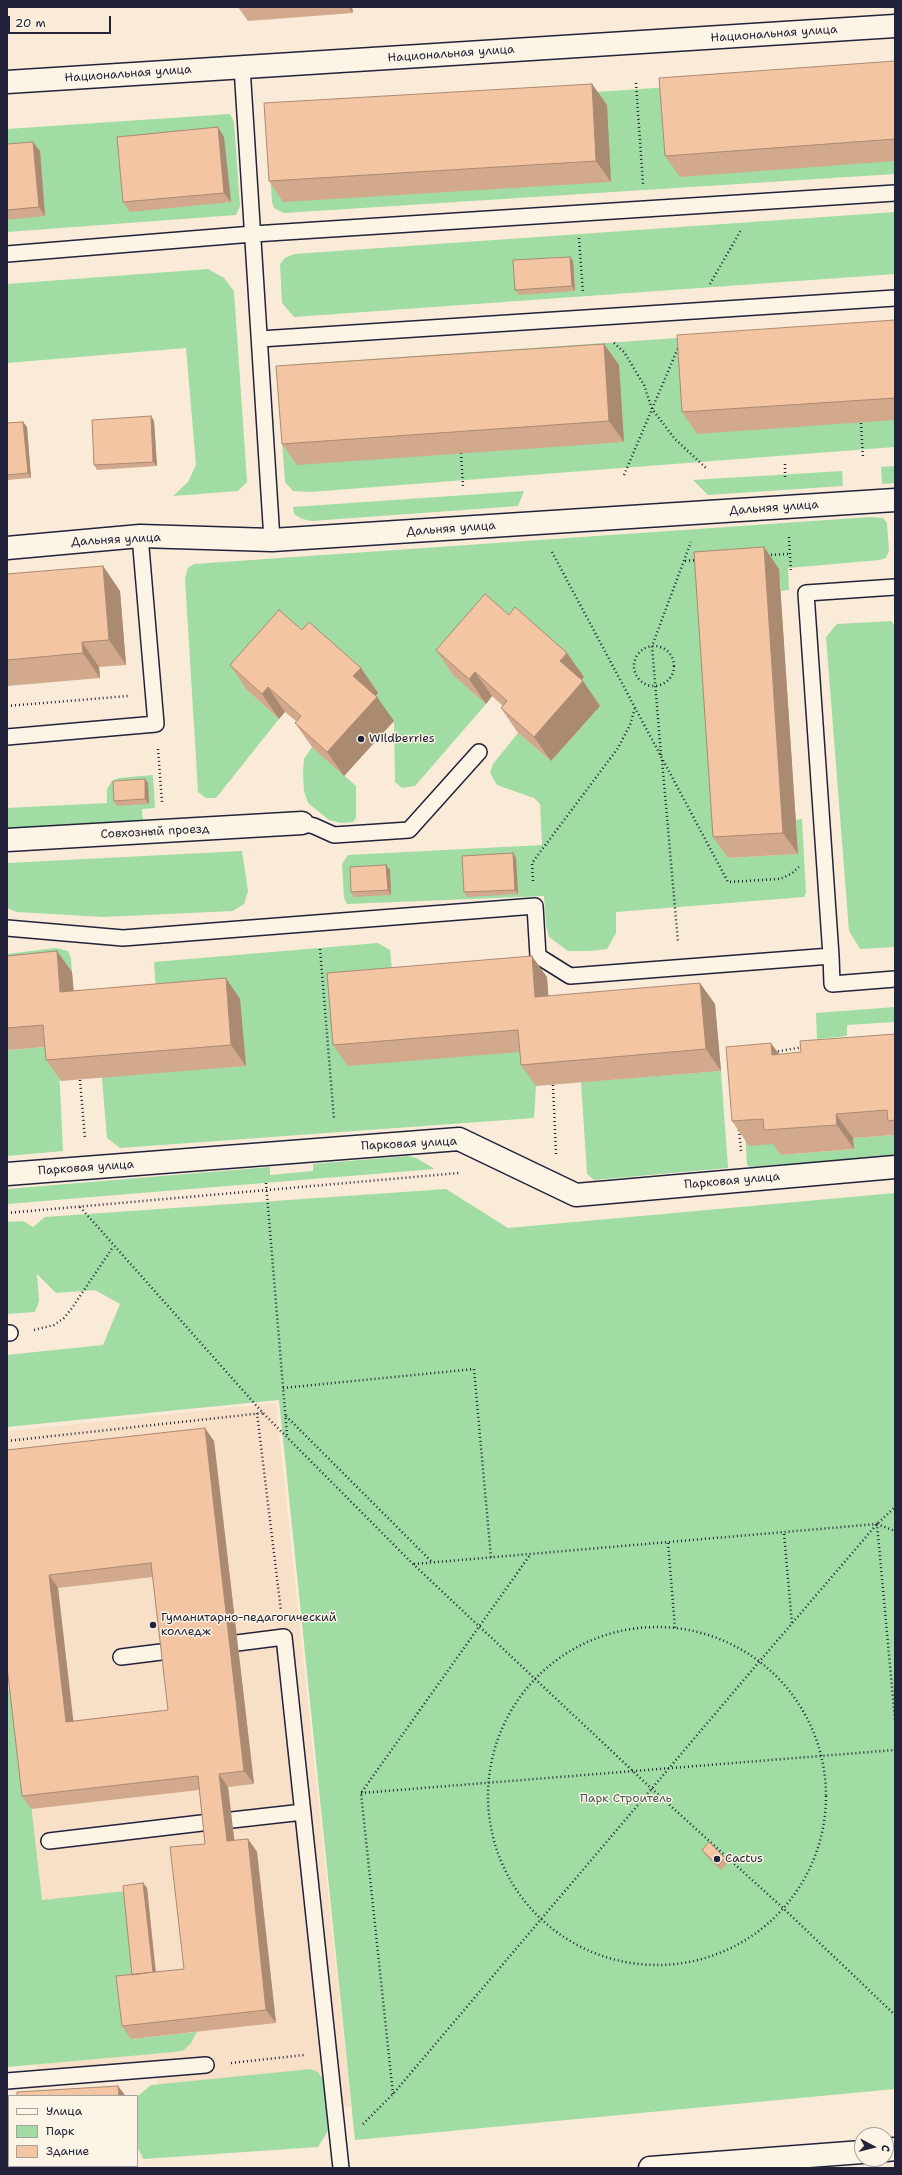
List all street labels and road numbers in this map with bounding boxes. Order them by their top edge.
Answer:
street label: Национальная улица [710,22,838,46]
street label: Национальная улица [387,42,515,66]
street label: Национальная улица [64,62,192,86]
street label: Дальняя улица [729,498,819,518]
street label: Дальняя улица [406,519,496,539]
street label: Дальняя улица [71,530,161,550]
street label: Совхозный проезд [100,822,210,842]
street label: Парковая улица [361,1134,457,1154]
street label: Парковая улица [38,1157,134,1179]
street label: Парковая улица [683,1170,781,1192]

